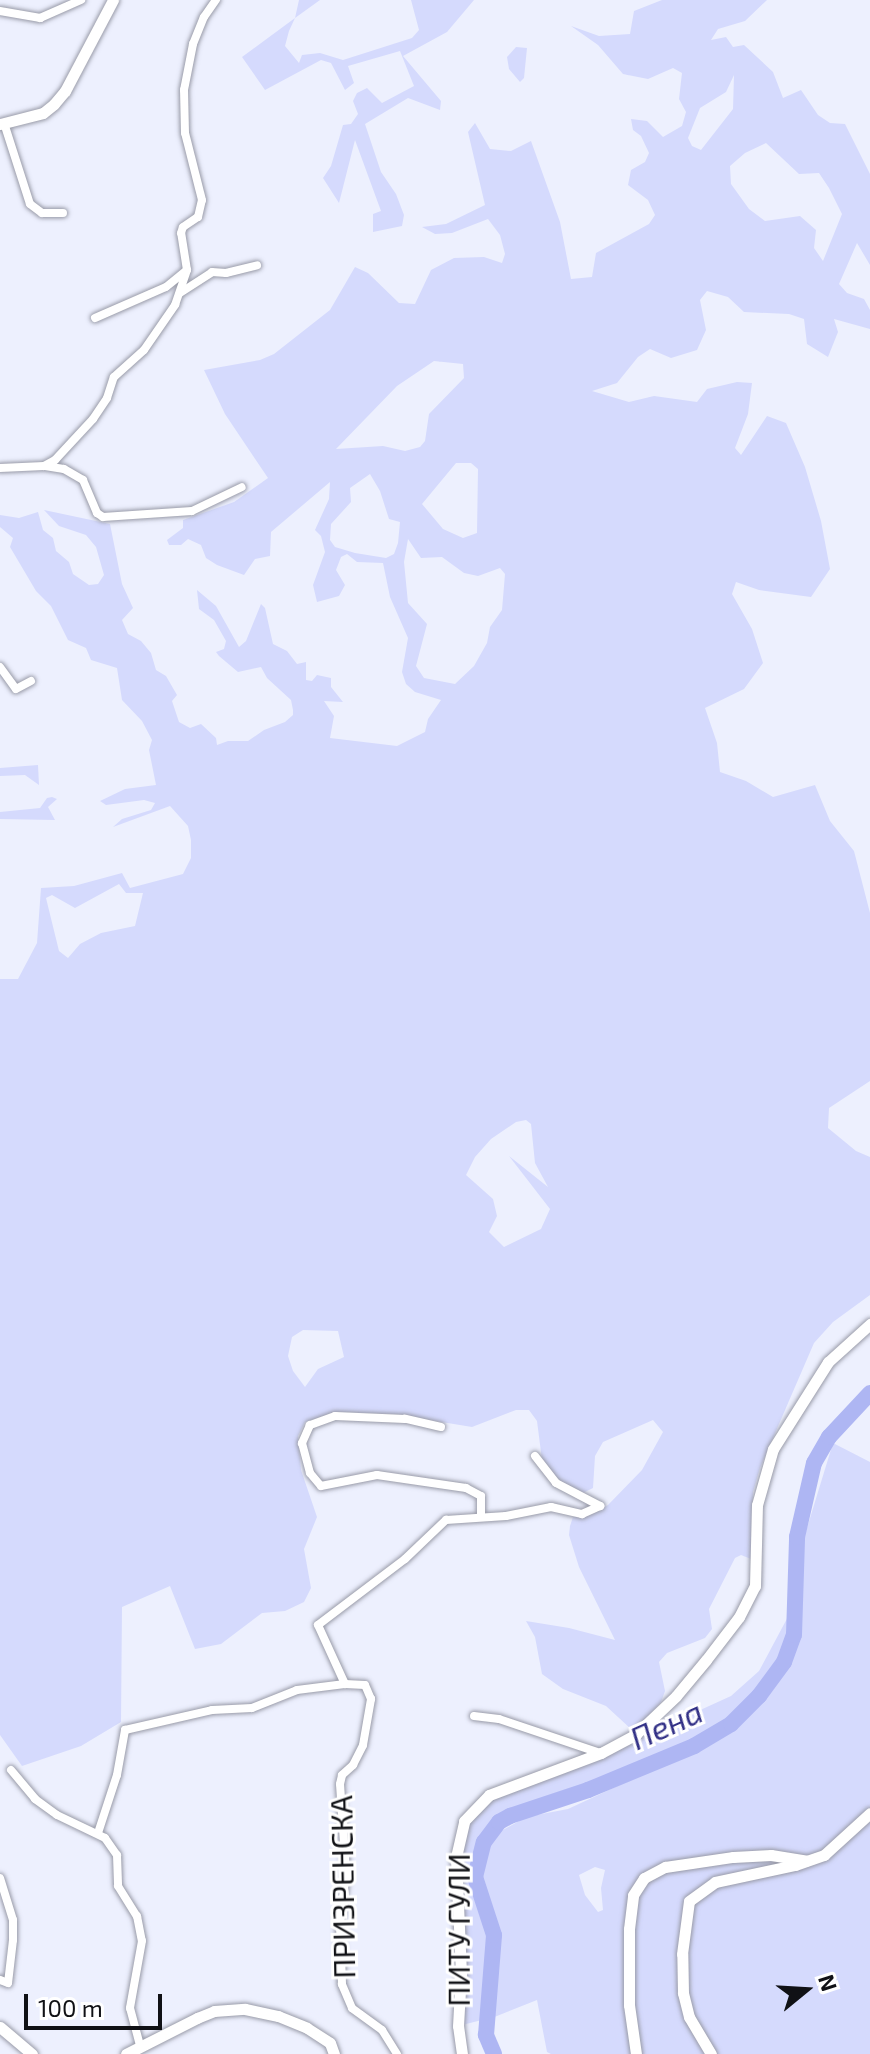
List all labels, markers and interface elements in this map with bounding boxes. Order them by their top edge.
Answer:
water label: Пена [624,1691,708,1757]
street label: ПРИЗРЕНСКА [322,1795,362,1979]
street label: ПИТУ ГУЛИ [440,1853,476,2007]
north arrow [766,1950,846,2030]
text: N [814,1971,844,1994]
scale bar [28,1978,166,2028]
text: 100 m [38,1993,103,2022]

